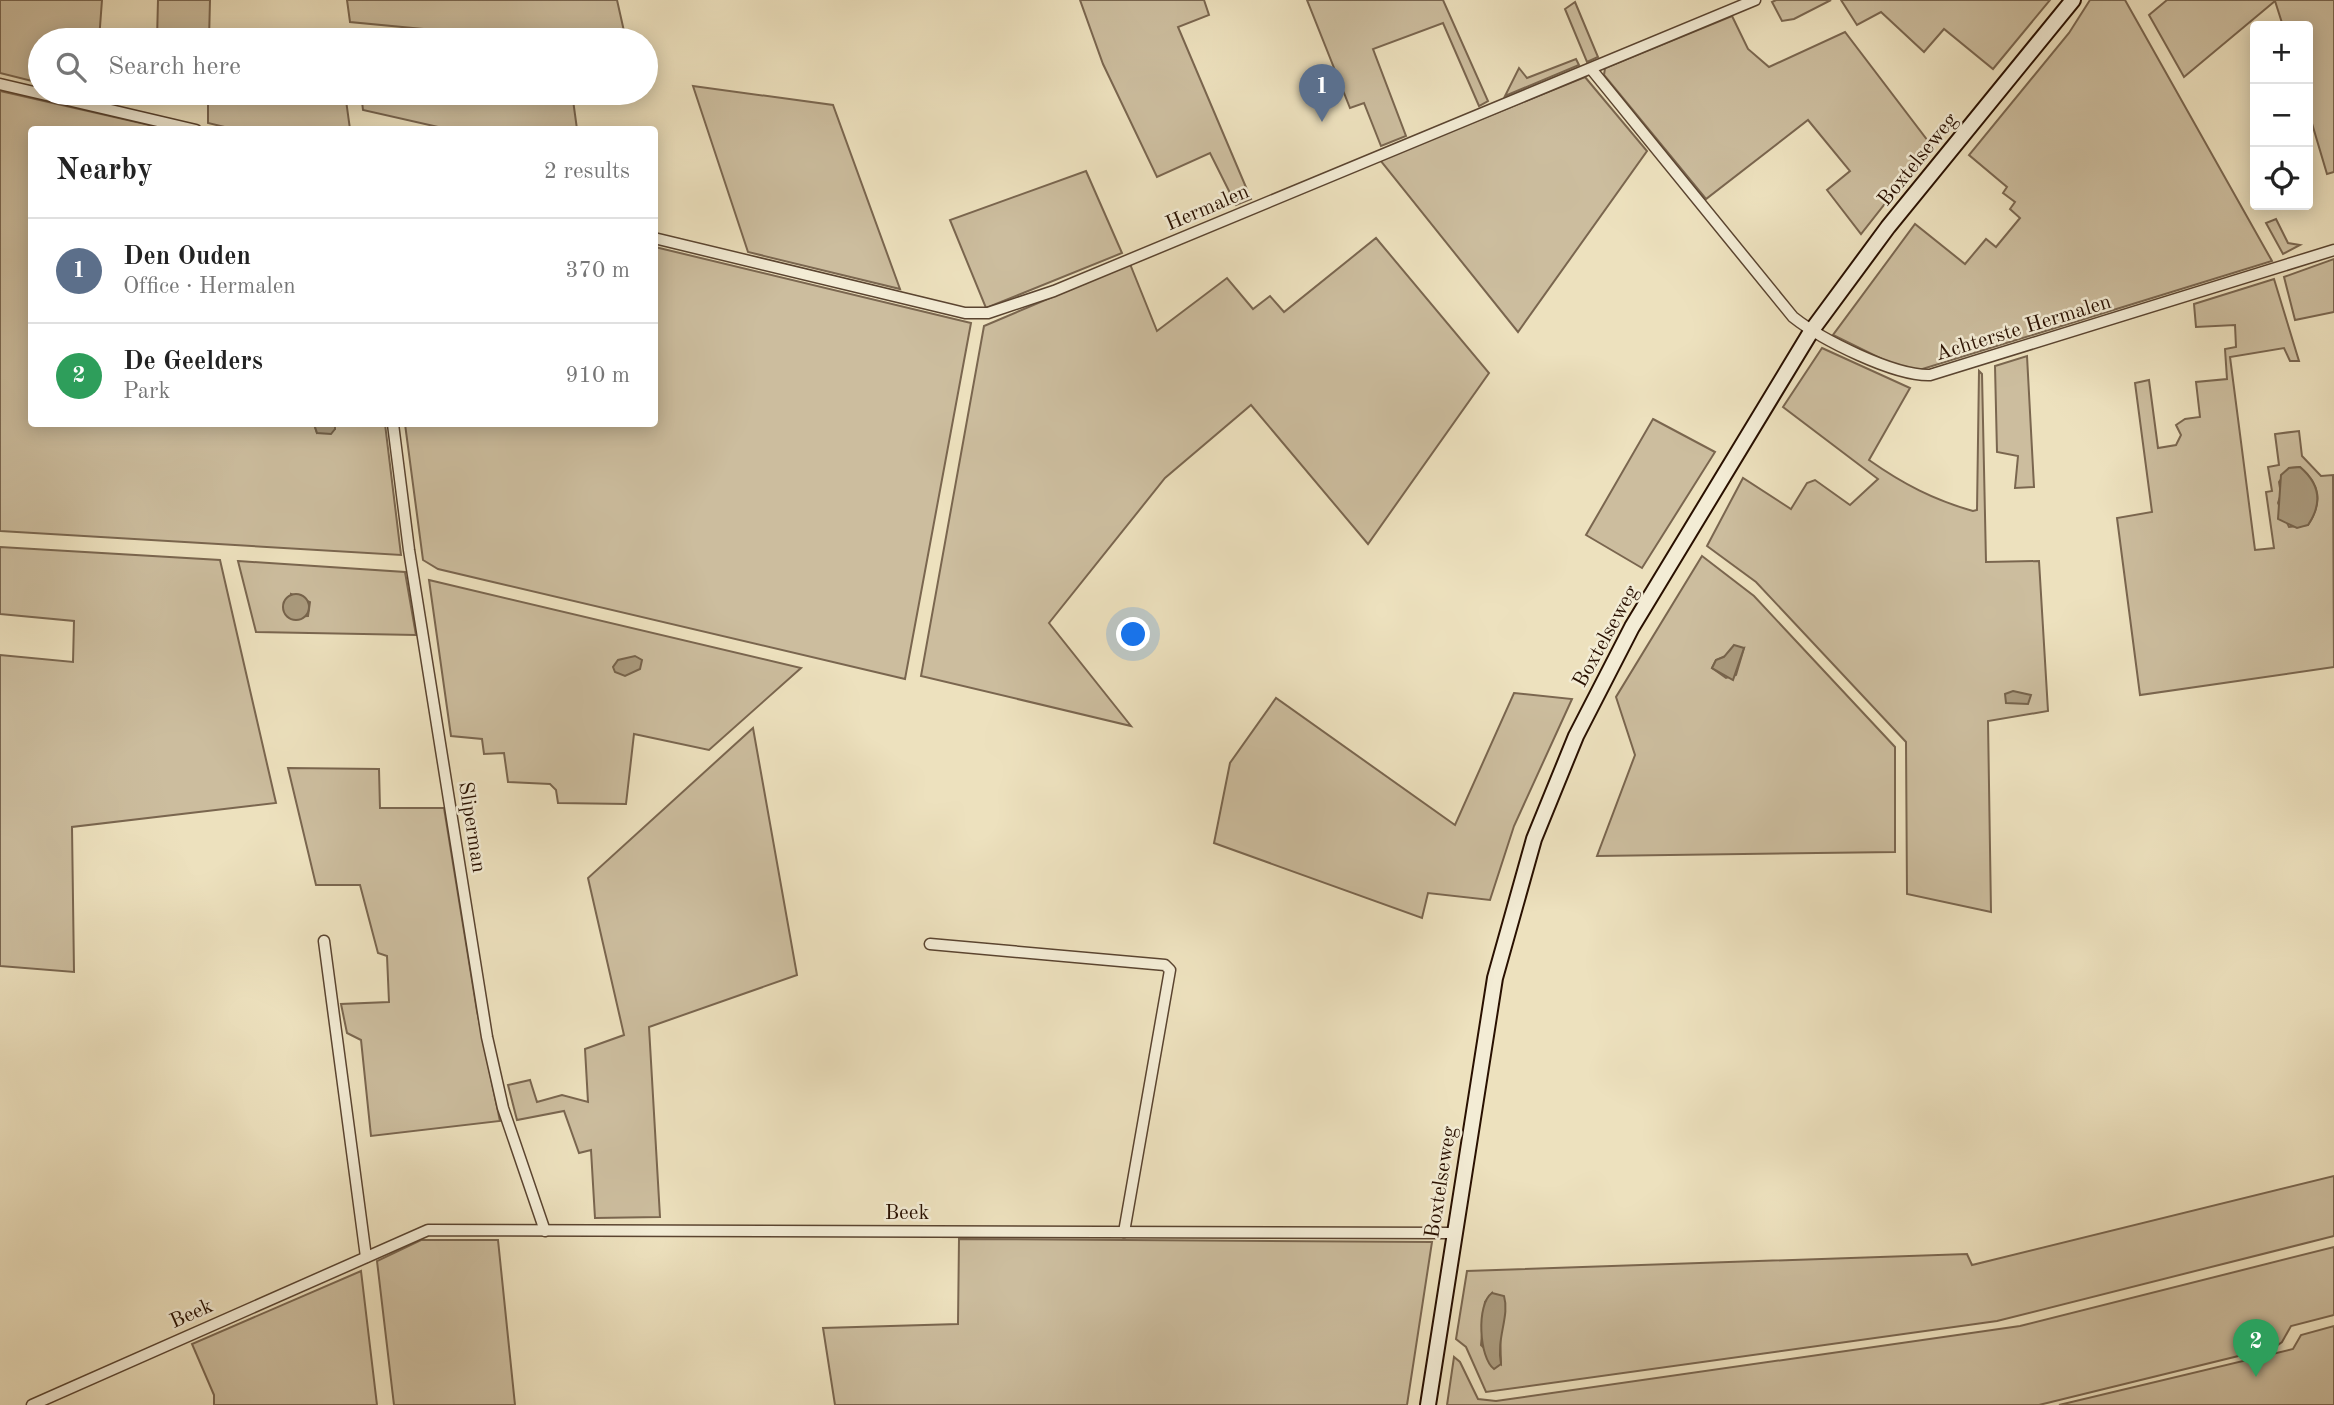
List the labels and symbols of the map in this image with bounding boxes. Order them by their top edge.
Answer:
pin: 1 [1299,64,1345,122]
street label: Boxtelseweg [1874,109,1962,210]
street label: Hermalen [1163,181,1252,235]
street label: Achterste Hermalen [1933,292,2114,365]
street label: Boxtelseweg [1570,582,1643,691]
your location [1116,617,1150,651]
street label: Sliperman [454,780,489,874]
street label: Boxtelseweg [1422,1124,1461,1240]
street label: Beek [885,1203,929,1224]
street label: Beek [167,1296,216,1333]
pin: 2 [2233,1319,2279,1377]

